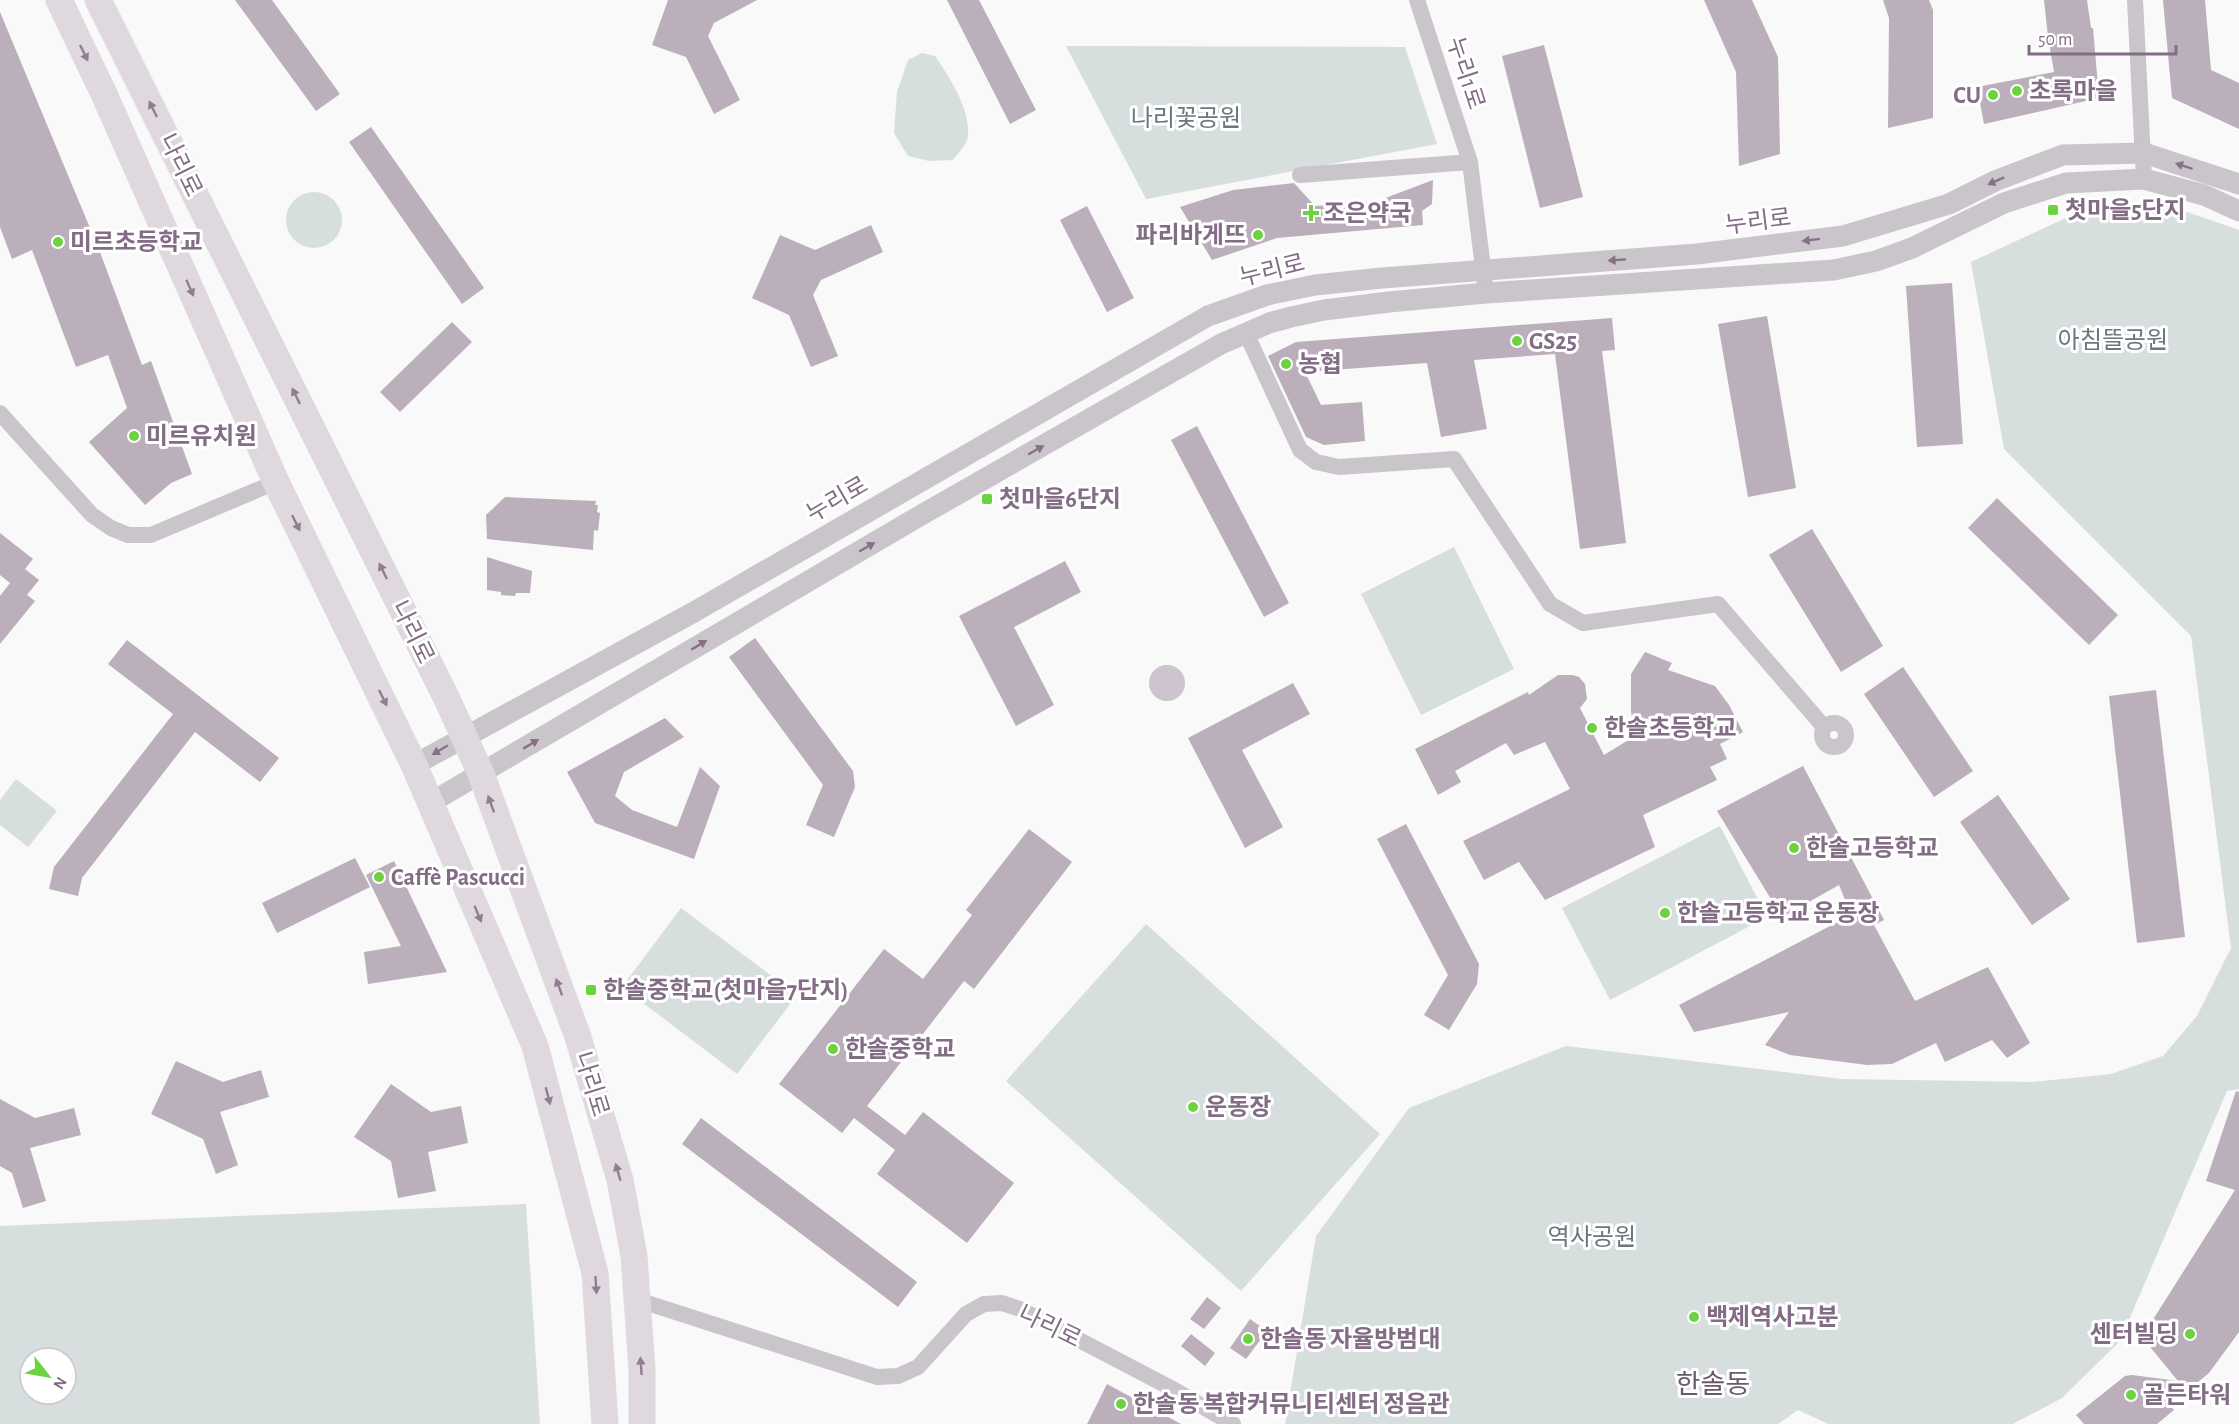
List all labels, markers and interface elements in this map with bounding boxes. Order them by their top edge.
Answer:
scale bar [2029,18,2176,56]
text: 50 m [2038,31,2072,49]
street label: 누리1로 [1442,34,1489,112]
one-way arrow [80,44,89,61]
place label: 초록마을 [2029,78,2117,104]
place label: CU [1953,84,1981,108]
marker: 초록마을 [2010,84,2024,98]
marker: CU [1986,88,2000,102]
one-way arrow [148,100,157,117]
park label: 나리꽃공원 [1131,106,1241,131]
street label: 나리로 [155,130,206,200]
one-way arrow [2174,160,2192,170]
one-way arrow [1986,176,2004,186]
place label: 첫마을5단지 [2065,197,2186,223]
place label: 조은약국 [1323,201,1411,226]
marker: 첫마을5단지 [2046,203,2060,217]
street label: 누리로 [1724,205,1792,238]
marker: 조은약국 [1304,206,1318,220]
place label: 파리바게뜨 [1136,222,1246,248]
marker: 파리바게뜨 [1251,228,1265,242]
place label: 미르초등학교 [70,229,202,255]
marker: 미르초등학교 [51,235,65,249]
one-way arrow [1801,235,1820,245]
street label: 누리로 [1237,250,1307,291]
one-way arrow [1607,255,1626,264]
one-way arrow [186,279,195,297]
park label: 아침뜰공원 [2058,328,2168,353]
place label: GS25 [1529,330,1577,354]
marker: GS25 [1510,334,1524,348]
place label: 농협 [1298,351,1342,377]
marker: 농협 [1279,357,1293,371]
one-way arrow [291,388,300,405]
place label: 미르유치원 [146,423,256,449]
marker: 미르유치원 [127,429,141,443]
one-way arrow [1028,445,1045,455]
street label: 누리로 [802,472,872,527]
place label: 첫마을6단지 [999,486,1121,512]
marker: 첫마을6단지 [980,492,994,506]
one-way arrow [291,515,301,532]
one-way arrow [859,541,875,552]
one-way arrow [378,562,387,579]
street label: 나리로 [387,597,438,667]
one-way arrow [691,640,708,650]
one-way arrow [378,689,387,706]
place label: 한솔초등학교 [1604,715,1736,741]
marker: 한솔초등학교 [1585,721,1599,735]
one-way arrow [523,738,539,749]
one-way arrow [432,745,448,756]
one-way arrow [486,795,496,813]
place label: 한솔고등학교 [1806,835,1938,861]
marker: 한솔고등학교 [1787,841,1801,855]
place label: Caffè Pascucci [391,866,525,890]
marker: Caffè Pascucci [372,870,386,884]
place label: 한솔고등학교 운동장 [1677,900,1879,926]
one-way arrow [474,905,483,923]
marker: 한솔고등학교 운동장 [1658,906,1672,920]
one-way arrow [554,977,564,995]
place label: 한솔중학교(첫마을7단지) [603,977,848,1003]
marker: 한솔중학교(첫마을7단지) [584,983,598,997]
place label: 한솔중학교 [845,1036,955,1062]
marker: 한솔중학교 [826,1042,840,1056]
street label: 나리로 [570,1049,613,1119]
one-way arrow [544,1087,554,1105]
place label: 운동장 [1205,1094,1271,1120]
marker: 운동장 [1186,1100,1200,1114]
one-way arrow [613,1163,622,1181]
park label: 역사공원 [1548,1225,1636,1250]
one-way arrow [591,1275,601,1294]
street label: 나리로 [1015,1301,1085,1352]
place label: 백제역사고분 [1706,1304,1838,1330]
marker: 백제역사고분 [1687,1310,1701,1324]
place label: 센터빌딩 [2090,1321,2178,1347]
place label: 한솔동 자율방범대 [1260,1326,1440,1352]
marker: 센터빌딩 [2183,1327,2197,1341]
marker: 한솔동 자율방범대 [1241,1332,1255,1346]
north arrow [18,1346,78,1406]
one-way arrow [636,1356,646,1375]
district label: 한솔동 [1676,1370,1750,1398]
text: N [50,1374,70,1392]
place label: 골든타워 [2143,1382,2231,1408]
marker: 골든타워 [2124,1388,2138,1402]
place label: 한솔동 복합커뮤니티센터 정음관 [1133,1391,1449,1417]
marker: 한솔동 복합커뮤니티센터 정음관 [1114,1397,1128,1411]

